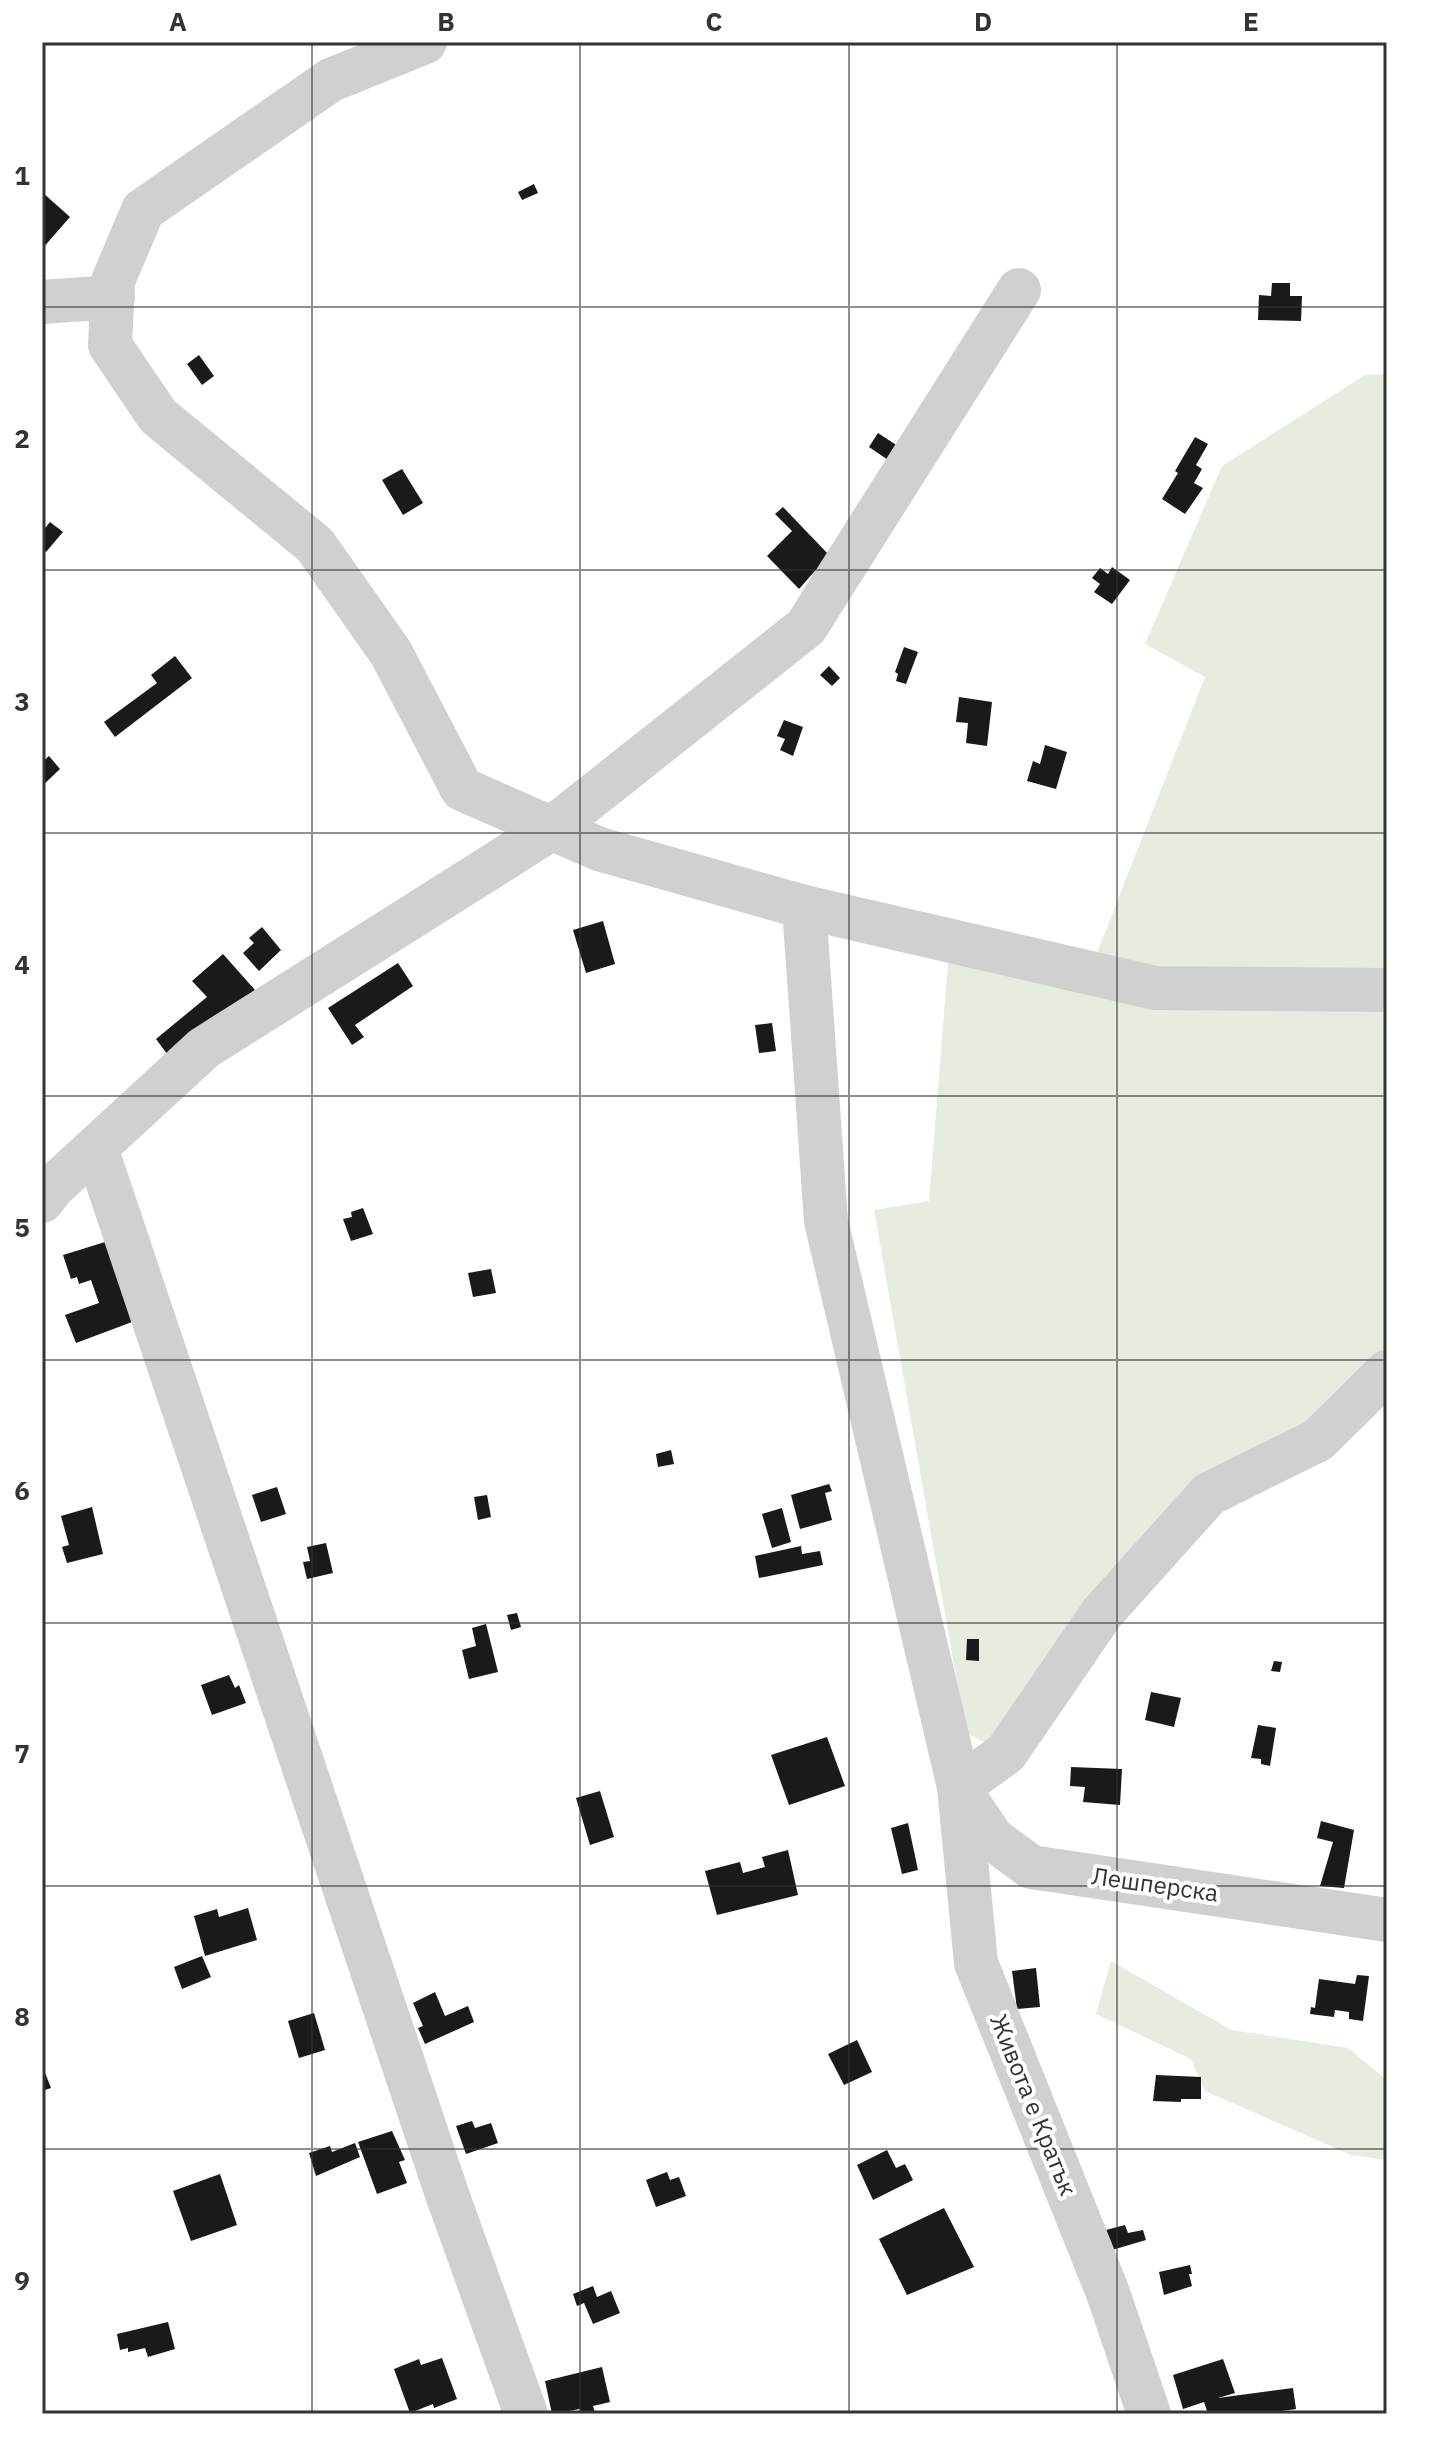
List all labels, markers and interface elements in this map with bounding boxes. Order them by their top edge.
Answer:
text: A [169,4,187,38]
text: B [437,4,455,38]
text: C [706,4,723,38]
text: D [974,4,992,38]
text: E [1243,4,1259,38]
text: 1 [14,158,30,192]
text: 2 [14,421,30,455]
text: 3 [14,684,30,718]
text: 4 [14,947,30,981]
text: 5 [14,1210,30,1244]
text: 6 [14,1473,30,1507]
text: 7 [14,1736,30,1770]
street label: Лешперска [1090,1859,1221,1909]
text: 8 [14,1999,30,2033]
street label: Живота е Кратък [983,2009,1085,2200]
text: 9 [14,2263,30,2297]

